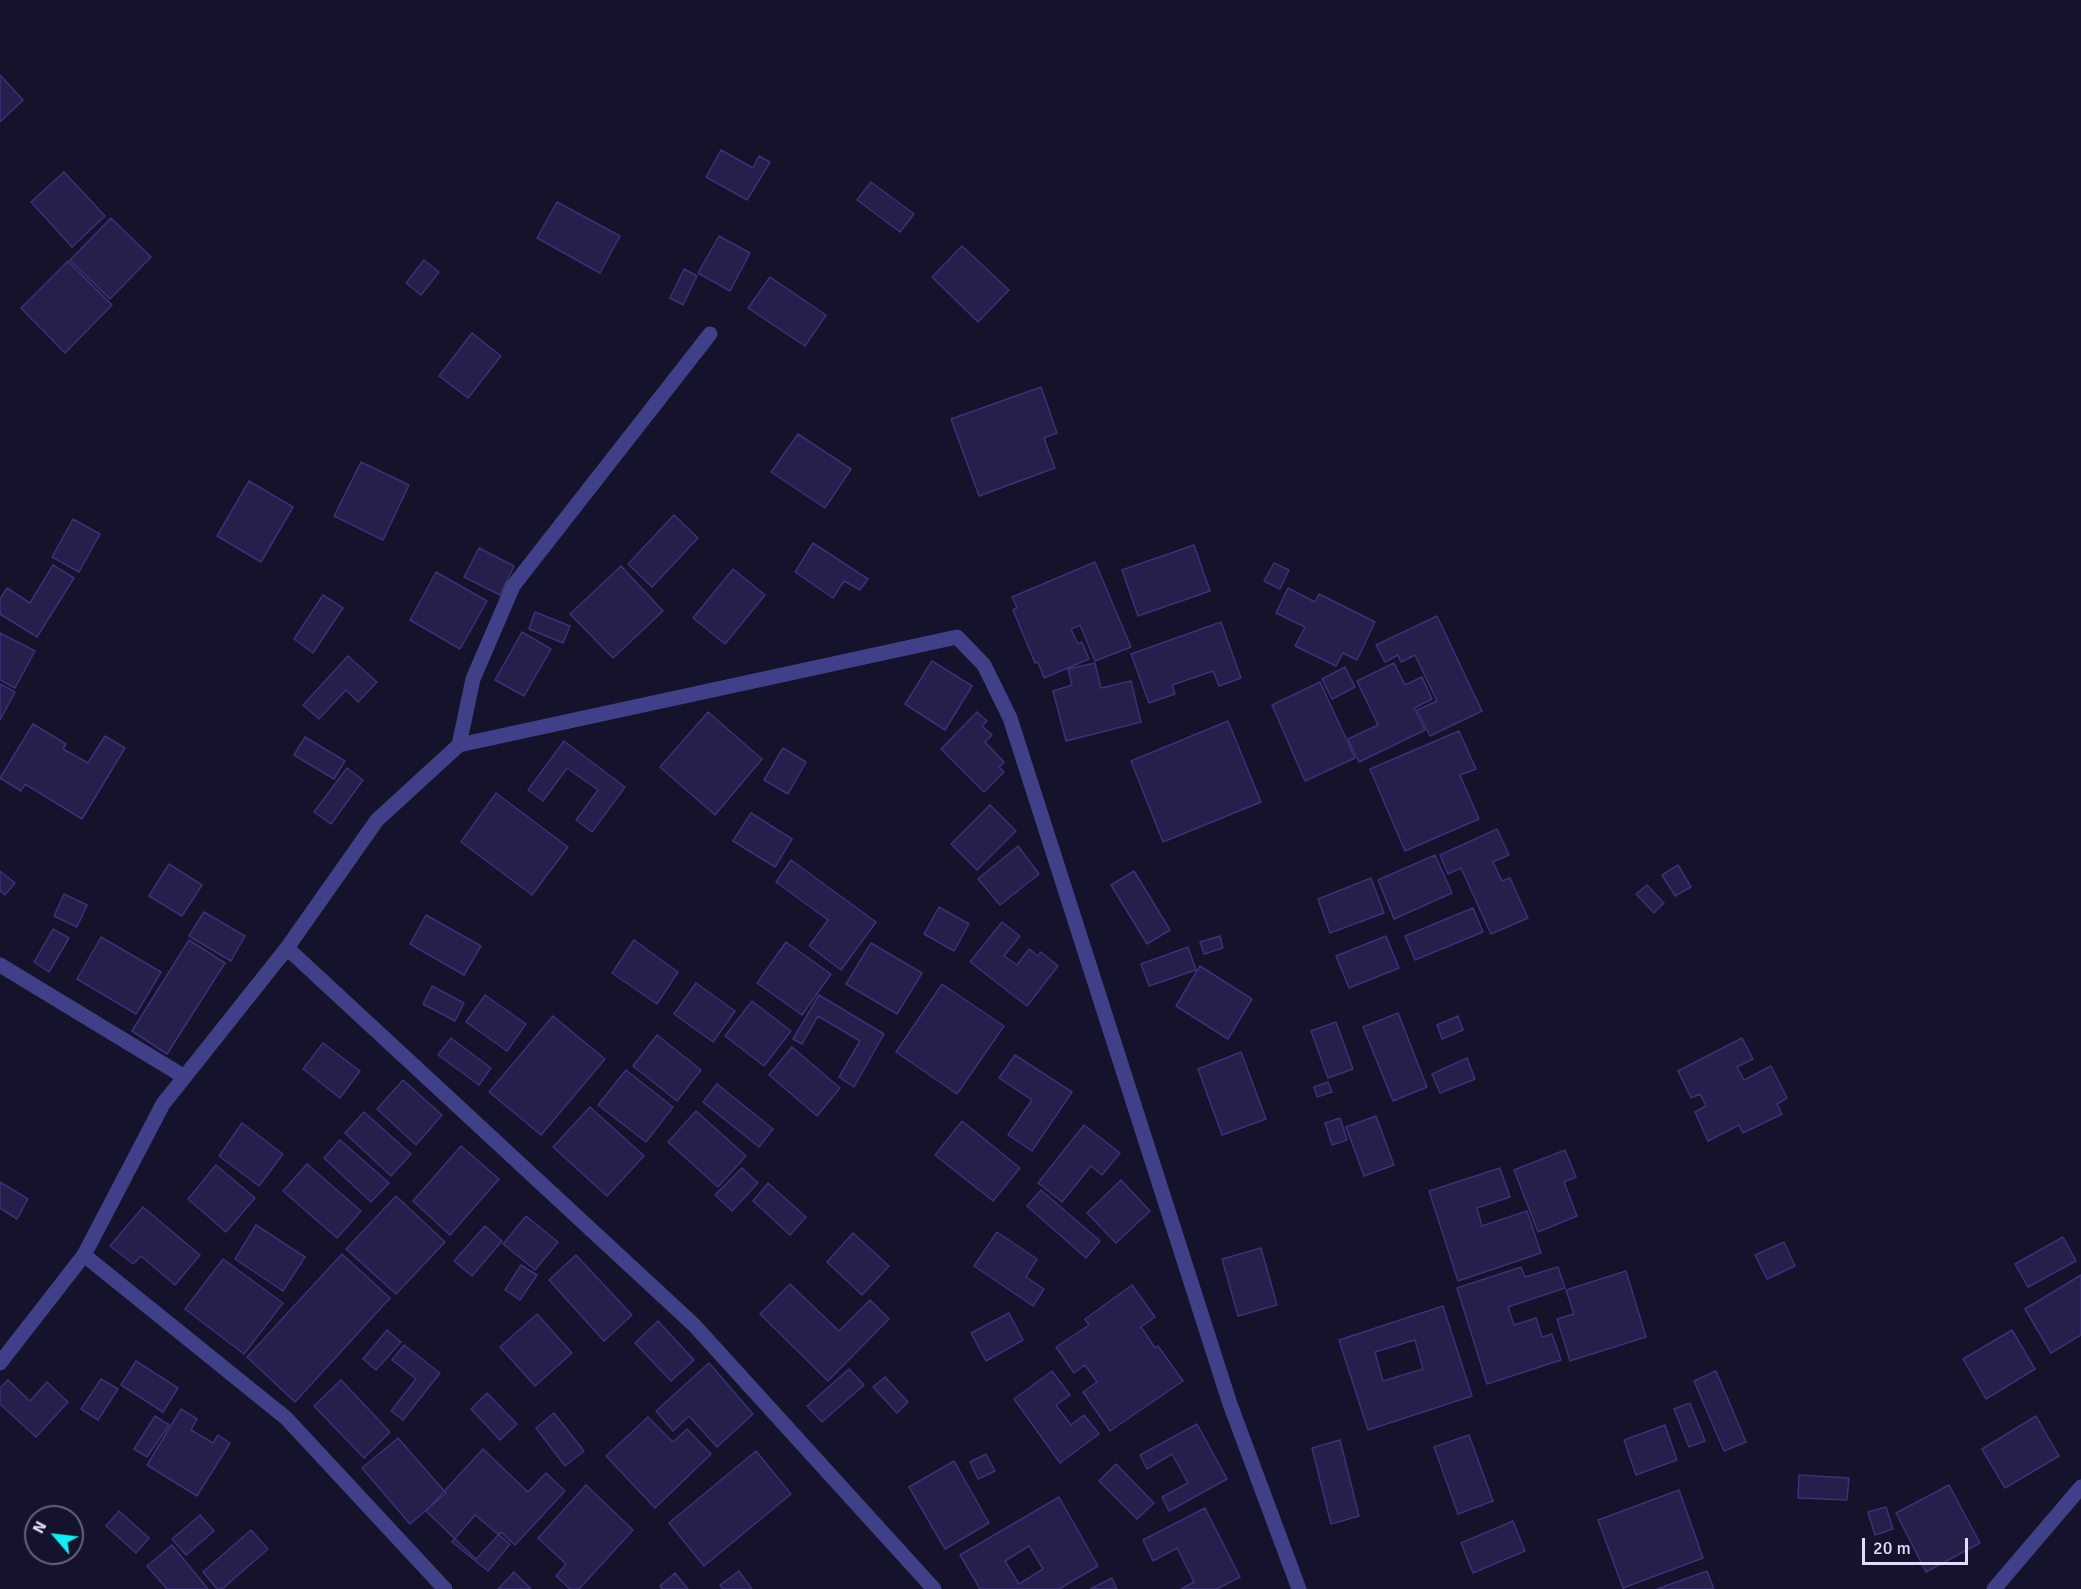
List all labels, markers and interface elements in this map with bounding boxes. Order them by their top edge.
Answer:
north arrow [24,1505,84,1565]
text: N [28,1518,51,1537]
scale bar [1865,1526,1972,1564]
text: 20 m [1873,1537,1911,1559]

